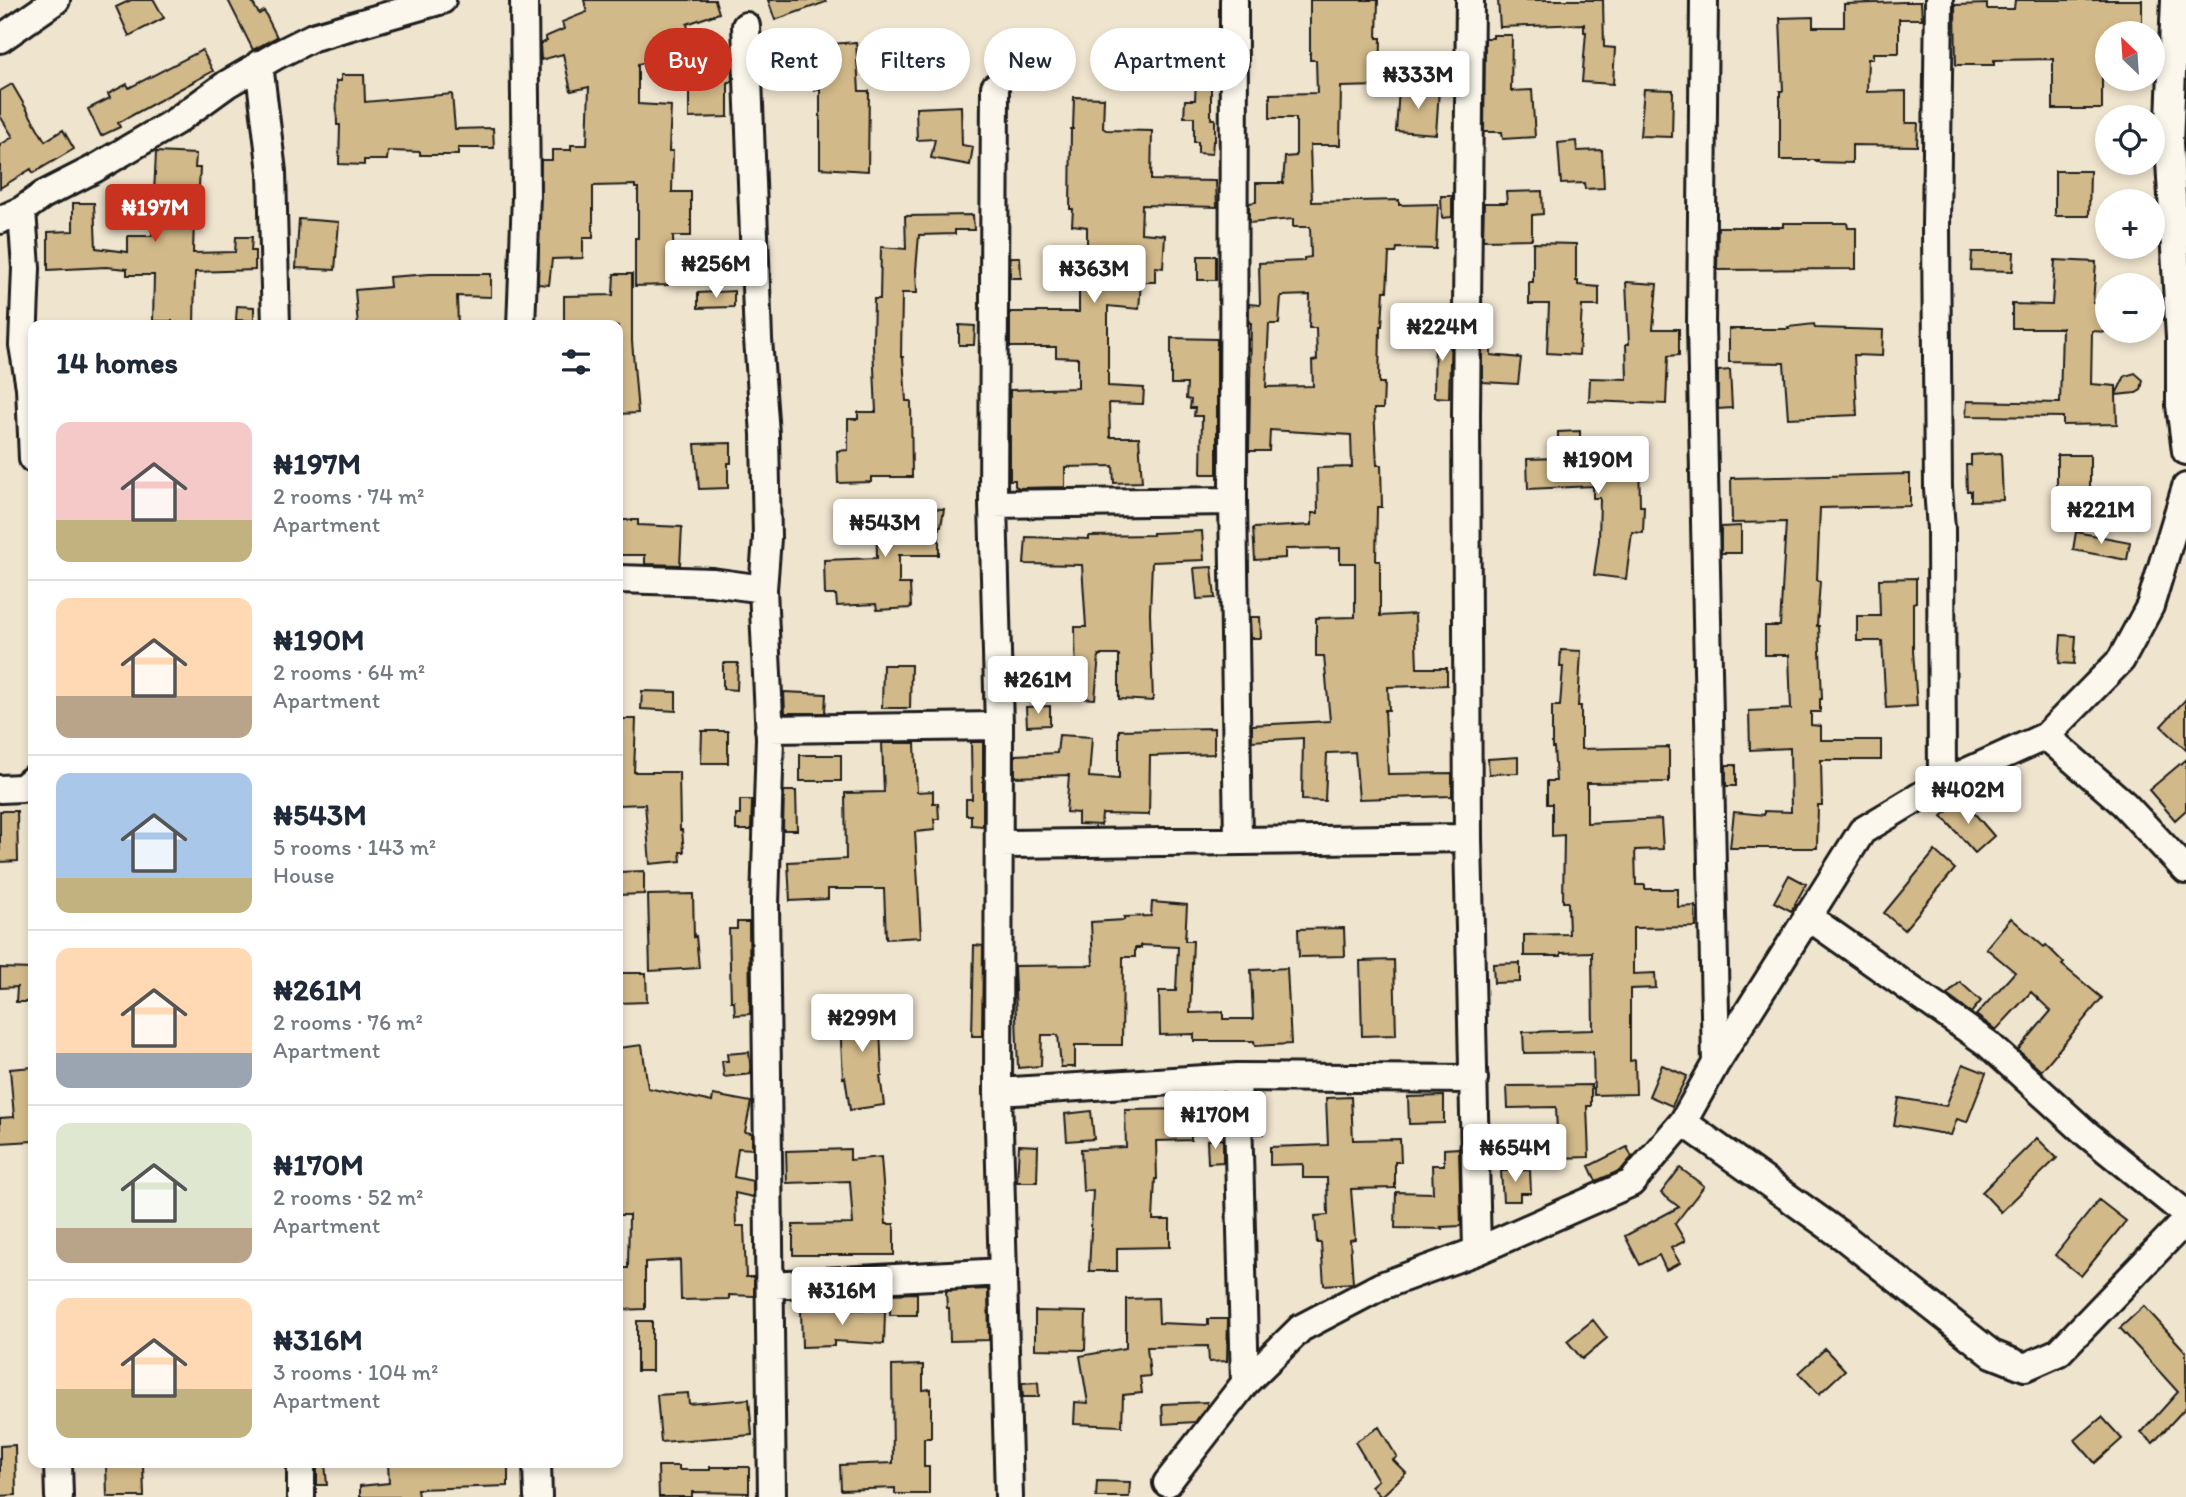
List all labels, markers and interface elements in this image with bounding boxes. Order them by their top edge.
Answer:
north arrow [2095,21,2165,91]
map controls [2095,21,2165,343]
chip: Buy [644,28,732,91]
chip: Rent [746,28,842,91]
chip: Filters [856,28,970,91]
chip: New [984,28,1076,91]
chip: Apartment [1090,28,1250,91]
pin: ₦333M [1369,52,1467,111]
text: ₦333M [1382,60,1454,88]
button: locate [2095,105,2165,175]
pin: ₦197M [106,184,204,244]
button: + [2095,189,2165,259]
text: ₦197M [121,193,189,221]
pin: ₦256M [667,240,765,300]
pin: ₦363M [1045,246,1143,305]
text: ₦256M [681,249,751,277]
text: ₦363M [1059,254,1129,282]
button: − [2095,273,2165,343]
pin: ₦224M [1393,304,1491,363]
text: ₦224M [1406,312,1478,340]
icon: filters [557,343,595,381]
text: 14 homes [56,344,178,381]
pin: ₦190M [1549,436,1647,496]
text: ₦197M [273,445,361,482]
text: ₦190M [1563,445,1633,473]
icon: home [112,450,196,534]
text: 2 rooms · 74 m² [273,482,425,510]
pin: ₦221M [2052,486,2150,546]
text: ₦221M [2067,495,2135,523]
pin: ₦543M [836,500,934,559]
text: ₦543M [849,508,921,536]
text: Apartment [273,510,380,538]
text: ₦190M [273,621,365,658]
icon: home [112,626,196,710]
pin: ₦261M [989,656,1087,716]
text: 2 rooms · 64 m² [273,658,425,686]
text: ₦261M [1004,665,1072,693]
text: Apartment [273,686,380,714]
pin: ₦402M [1919,766,2017,826]
text: ₦402M [1931,775,2005,803]
text: ₦543M [273,796,367,833]
icon: home [112,801,196,885]
text: 5 rooms · 143 m² [273,833,436,861]
text: House [273,861,335,889]
text: ₦261M [273,971,362,1008]
icon: home [112,976,196,1060]
pin: ₦299M [813,995,911,1054]
text: ₦299M [827,1003,897,1031]
text: 2 rooms · 76 m² [273,1008,423,1036]
text: Apartment [273,1036,380,1064]
pin: ₦170M [1166,1092,1264,1151]
text: ₦170M [1180,1100,1250,1128]
pin: ₦654M [1466,1124,1564,1184]
text: ₦654M [1479,1133,1551,1161]
text: ₦170M [273,1146,364,1183]
icon: home [112,1151,196,1235]
text: 2 rooms · 52 m² [273,1183,423,1211]
text: Apartment [273,1211,380,1239]
pin: ₦316M [793,1268,891,1327]
text: ₦316M [808,1276,876,1304]
text: ₦316M [273,1321,363,1358]
icon: home [112,1326,196,1410]
text: 3 rooms · 104 m² [273,1358,438,1386]
text: Apartment [273,1386,380,1414]

